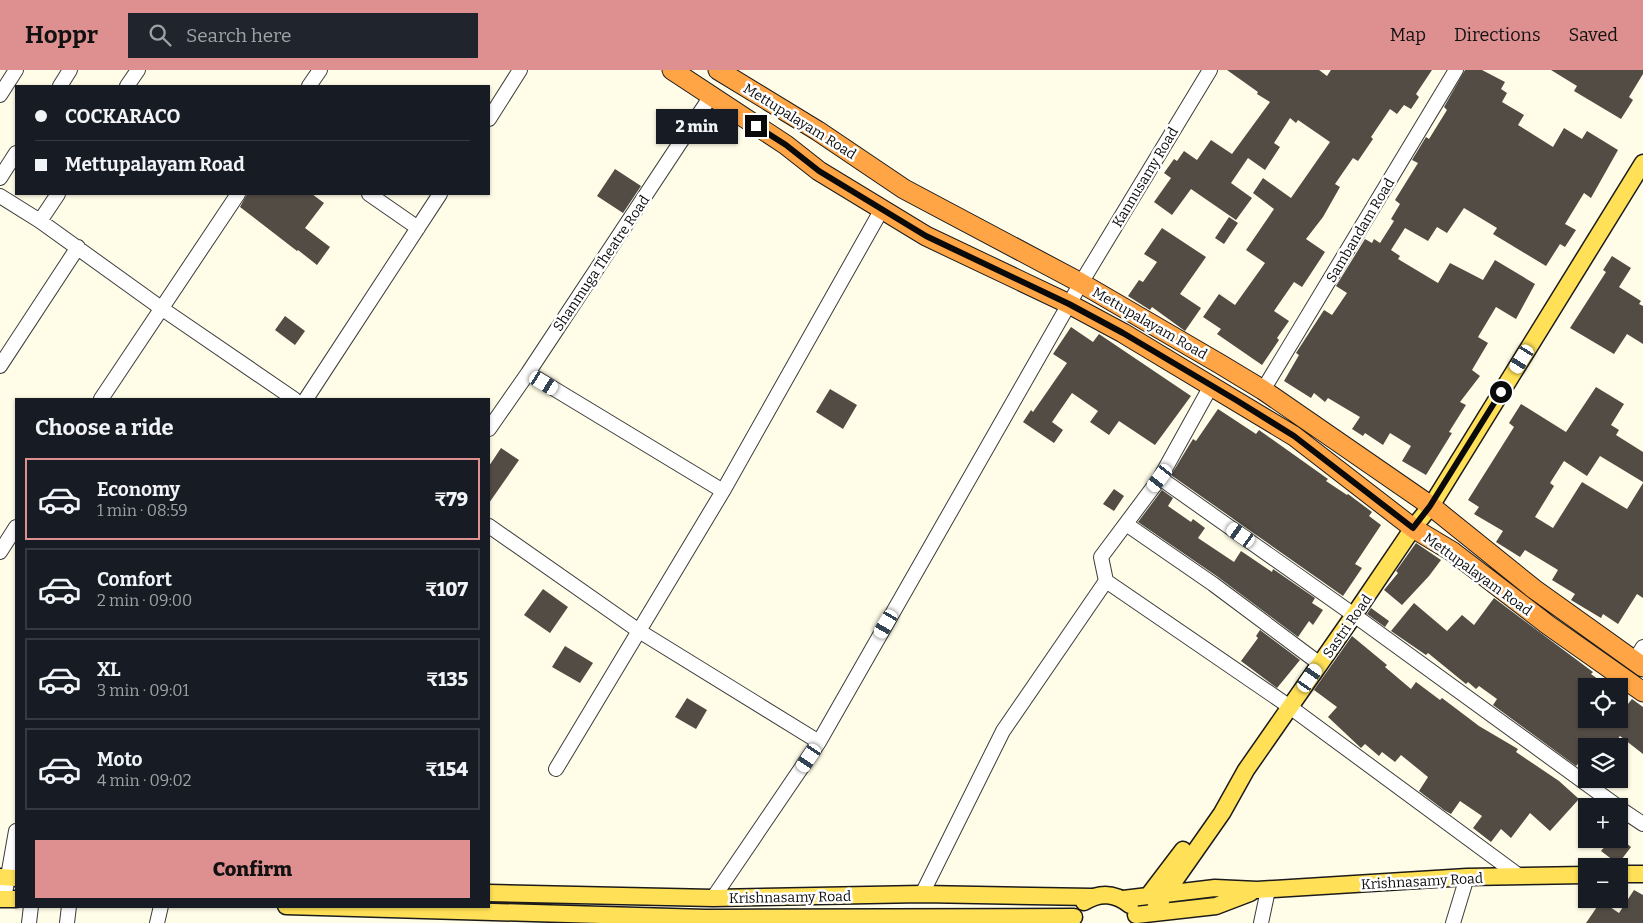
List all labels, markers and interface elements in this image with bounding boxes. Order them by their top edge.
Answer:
search box [128,13,478,58]
text: Hoppr [25,21,98,49]
icon: search [146,21,174,49]
text: Search here [186,24,291,47]
text: Map [1390,24,1426,46]
text: Directions [1454,24,1541,46]
text: Saved [1569,24,1618,46]
street label: Mettupalayam Road [740,80,859,163]
text: COCKARACO [65,105,180,128]
callout: 2 min [656,108,738,144]
route end [745,115,767,137]
text: 2 min [676,117,718,136]
street label: Kannusamy Road [1109,124,1182,230]
text: Mettupalayam Road [65,153,245,176]
street label: Sambandam Road [1323,175,1398,285]
street label: Shanmuga Theatre Road [550,192,653,334]
street label: Mettupalayam Road [1089,284,1210,363]
car [1507,342,1536,376]
car [527,369,560,397]
route start [1490,381,1512,403]
text: Choose a ride [35,414,174,441]
car [1144,462,1175,494]
icon: car [37,477,82,522]
text: Economy [97,478,180,501]
text: ₹79 [435,488,468,511]
text: 1 min · 08:59 [97,501,188,520]
car [1224,520,1257,550]
street label: Mettupalayam Road [1420,529,1535,619]
icon: car [37,567,82,612]
text: Comfort [97,568,172,591]
text: ₹107 [425,578,468,601]
text: 2 min · 09:00 [97,591,192,610]
street label: Sastri Road [1319,591,1375,661]
car [872,607,899,641]
icon: car [37,657,82,702]
text: XL [97,658,121,681]
car [1295,661,1324,695]
text: ₹135 [426,668,468,691]
map controls [1578,678,1628,908]
button: locate [1578,678,1628,728]
text: 3 min · 09:01 [97,681,189,700]
button: layers [1578,738,1628,788]
car [794,741,823,775]
icon: car [37,747,82,792]
text: Moto [97,748,143,771]
text: ₹154 [426,758,468,781]
text: 4 min · 09:02 [97,771,191,790]
button: + [1578,798,1628,848]
button: Confirm [35,840,470,898]
button: − [1578,858,1628,908]
street label: Krishnasamy Road [1361,870,1483,893]
street label: Krishnasamy Road [729,888,851,907]

